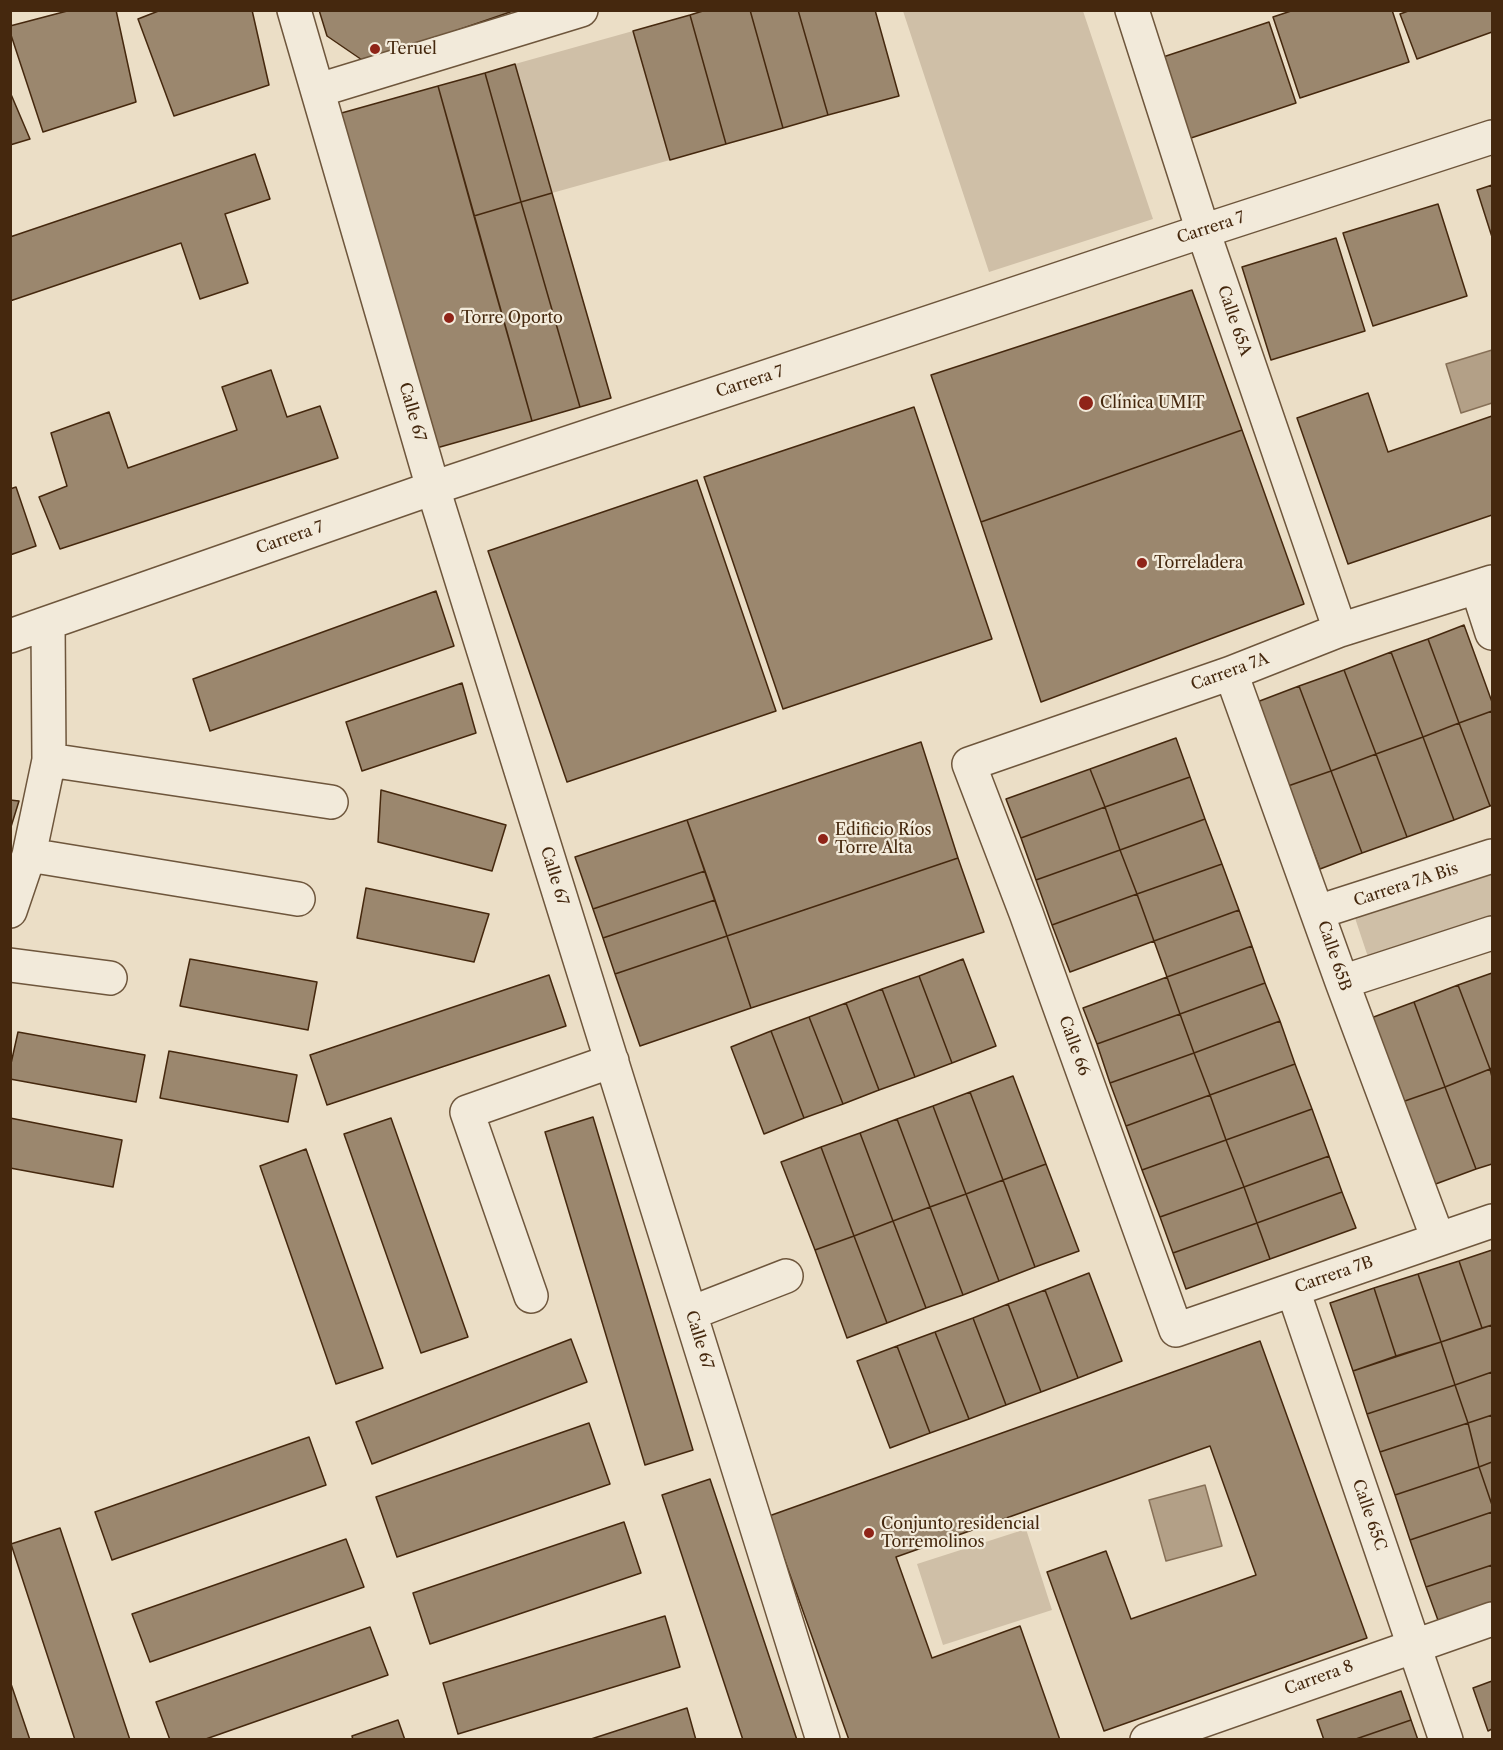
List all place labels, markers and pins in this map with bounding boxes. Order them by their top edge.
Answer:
place label: Teruel [387,39,437,59]
marker: Teruel [368,42,382,56]
place label: Torre Oporto [461,308,563,328]
marker: Torre Oporto [442,311,456,325]
place label: Clínica UMIT [1100,393,1204,413]
marker: Clínica UMIT [1077,394,1095,412]
place label: Torreladera [1154,553,1243,573]
marker: Torreladera [1135,556,1149,570]
place label: Edificio Ríos Torre Alta [835,820,931,858]
marker: Edificio Ríos Torre Alta [816,832,830,846]
place label: Conjunto residencial Torremolinos [881,1514,1040,1552]
marker: Conjunto residencial Torremolinos [862,1526,876,1540]

